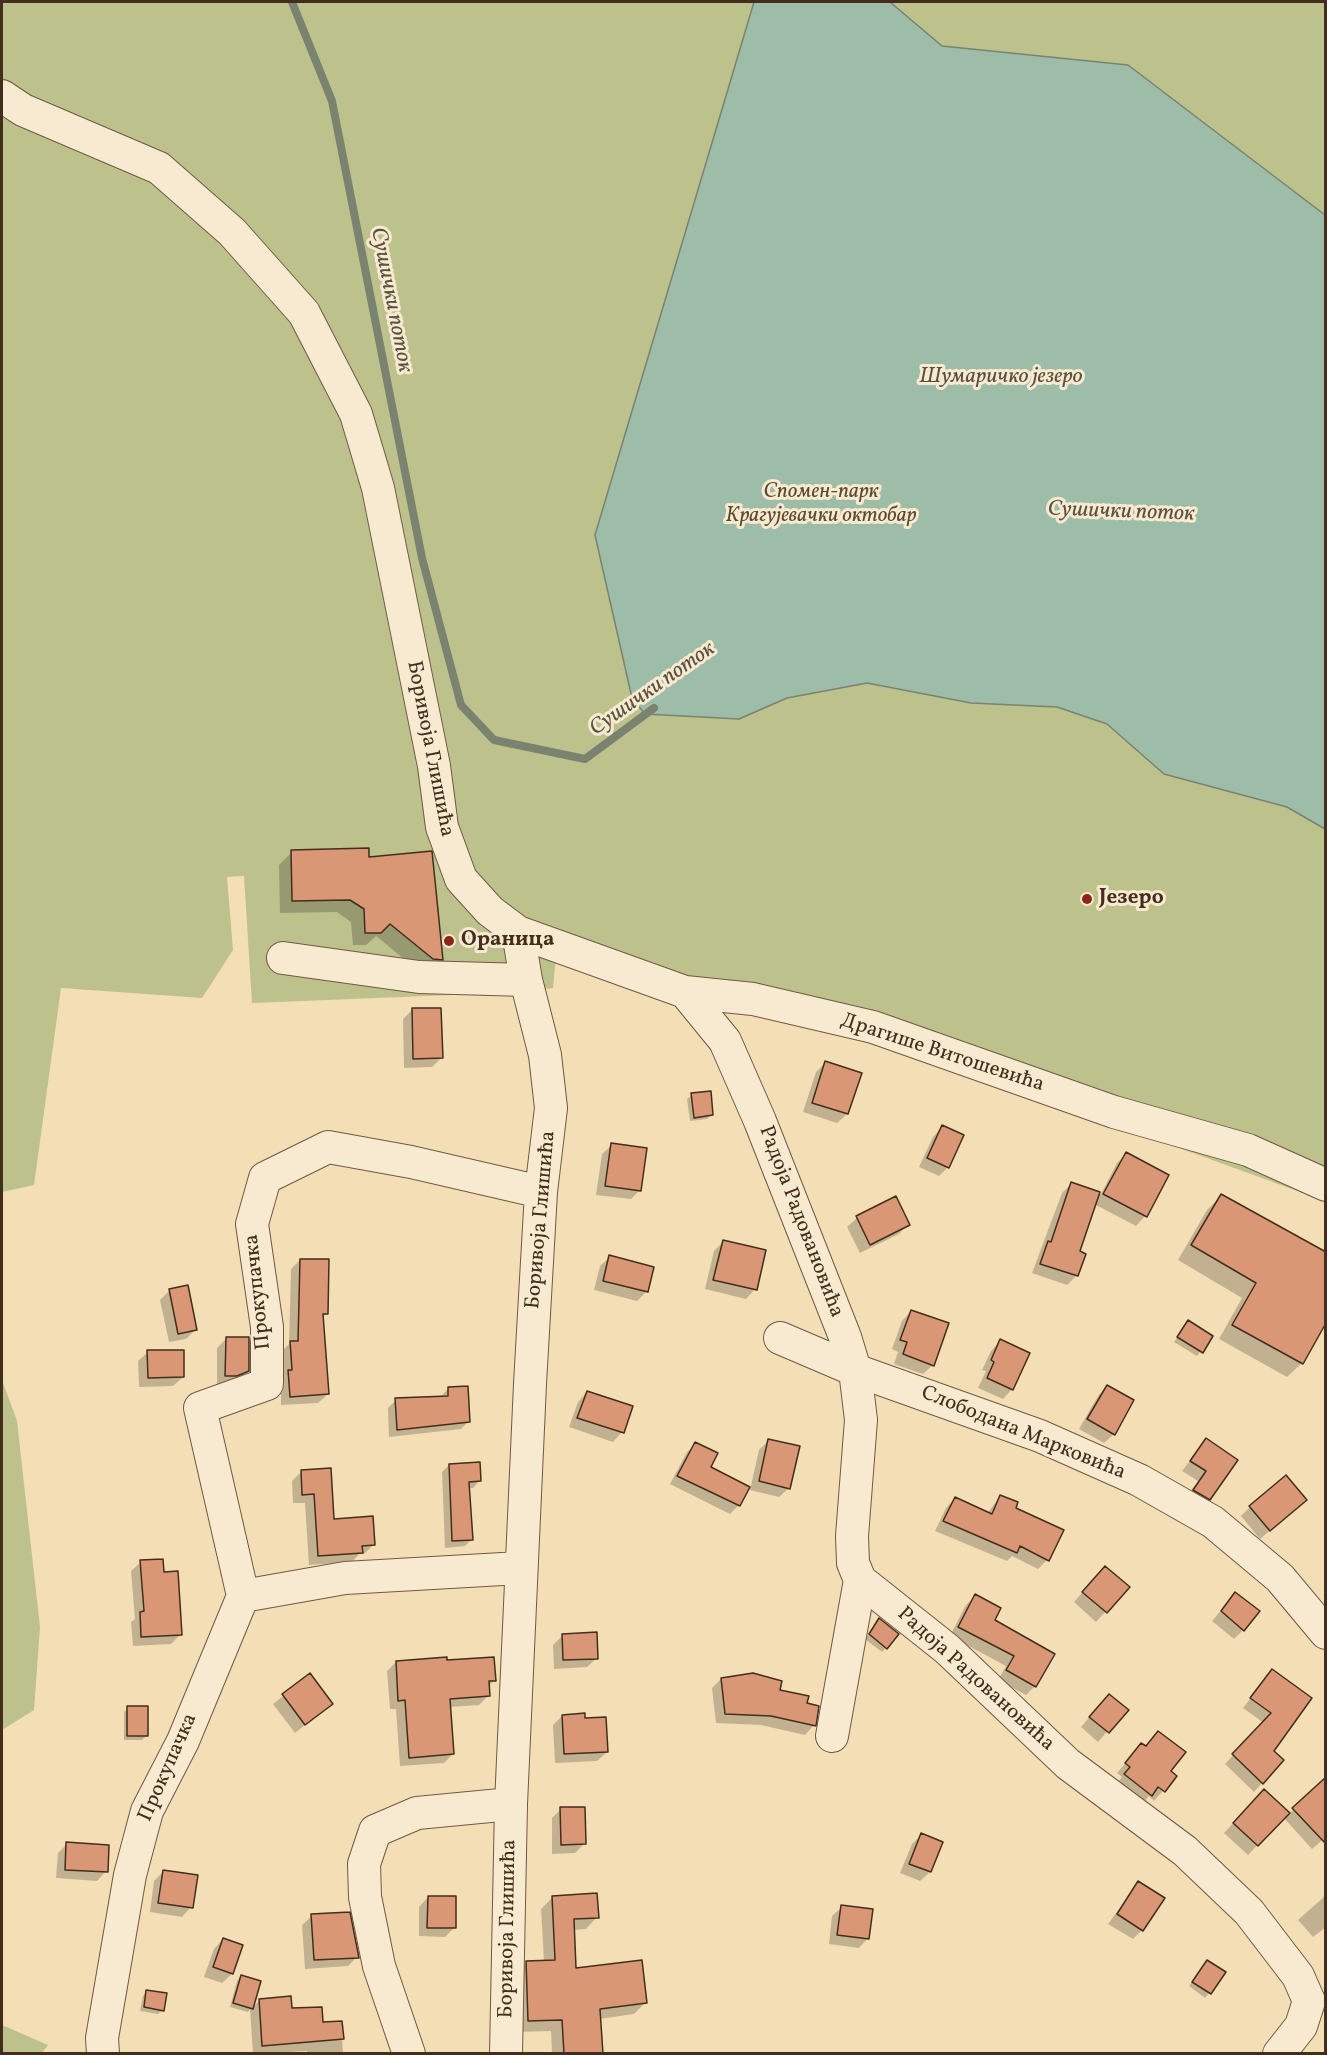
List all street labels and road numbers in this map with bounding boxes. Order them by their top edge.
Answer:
street label: Боривоја Глишића [400,659,458,839]
street label: Драгише Витошевића [837,1009,1047,1099]
street label: Радоја Радовановића [752,1122,848,1322]
street label: Боривоја Глишића [522,1130,562,1310]
street label: Прокупачка [240,1233,278,1351]
street label: Слободана Марковића [917,1381,1129,1487]
street label: Радоја Радовановића [891,1603,1059,1757]
street label: Прокупачка [134,1710,204,1826]
street label: Боривоја Глишића [495,1839,523,2019]

